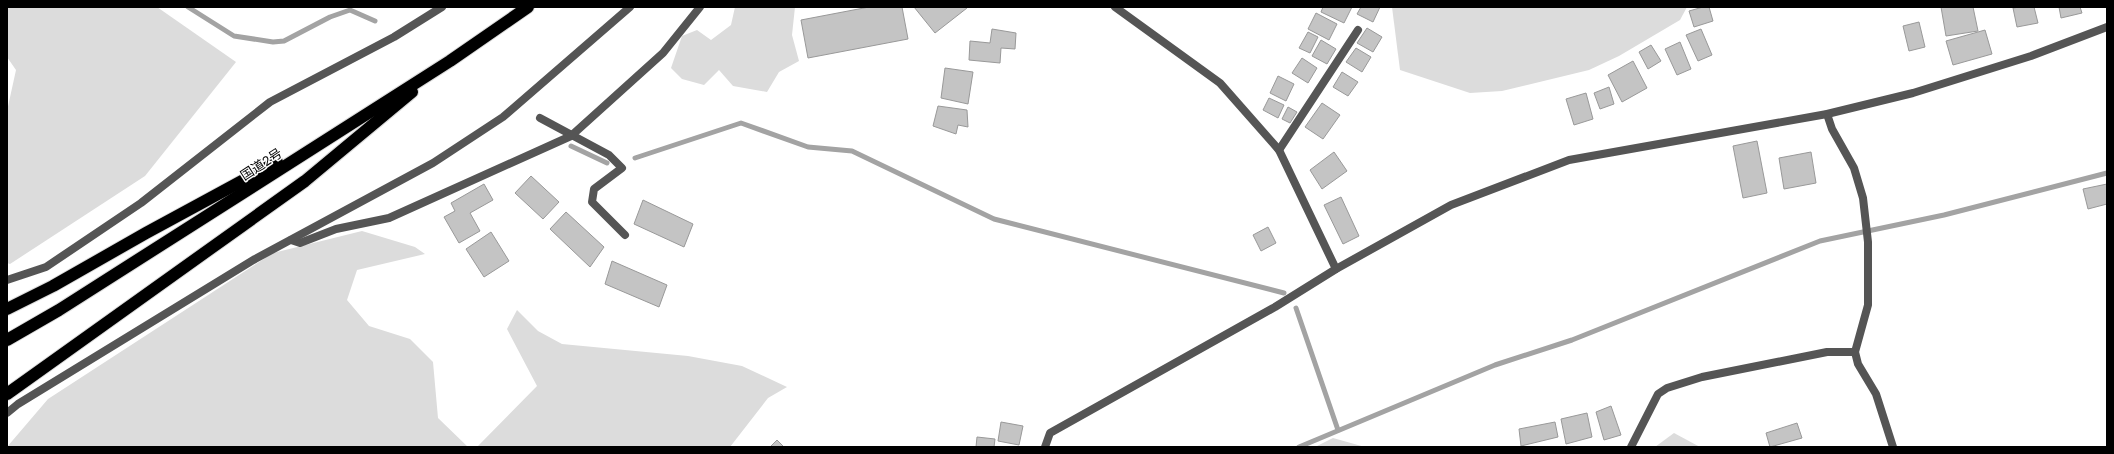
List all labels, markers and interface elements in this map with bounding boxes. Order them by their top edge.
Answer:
street label: 国道2号 [237,145,285,183]

